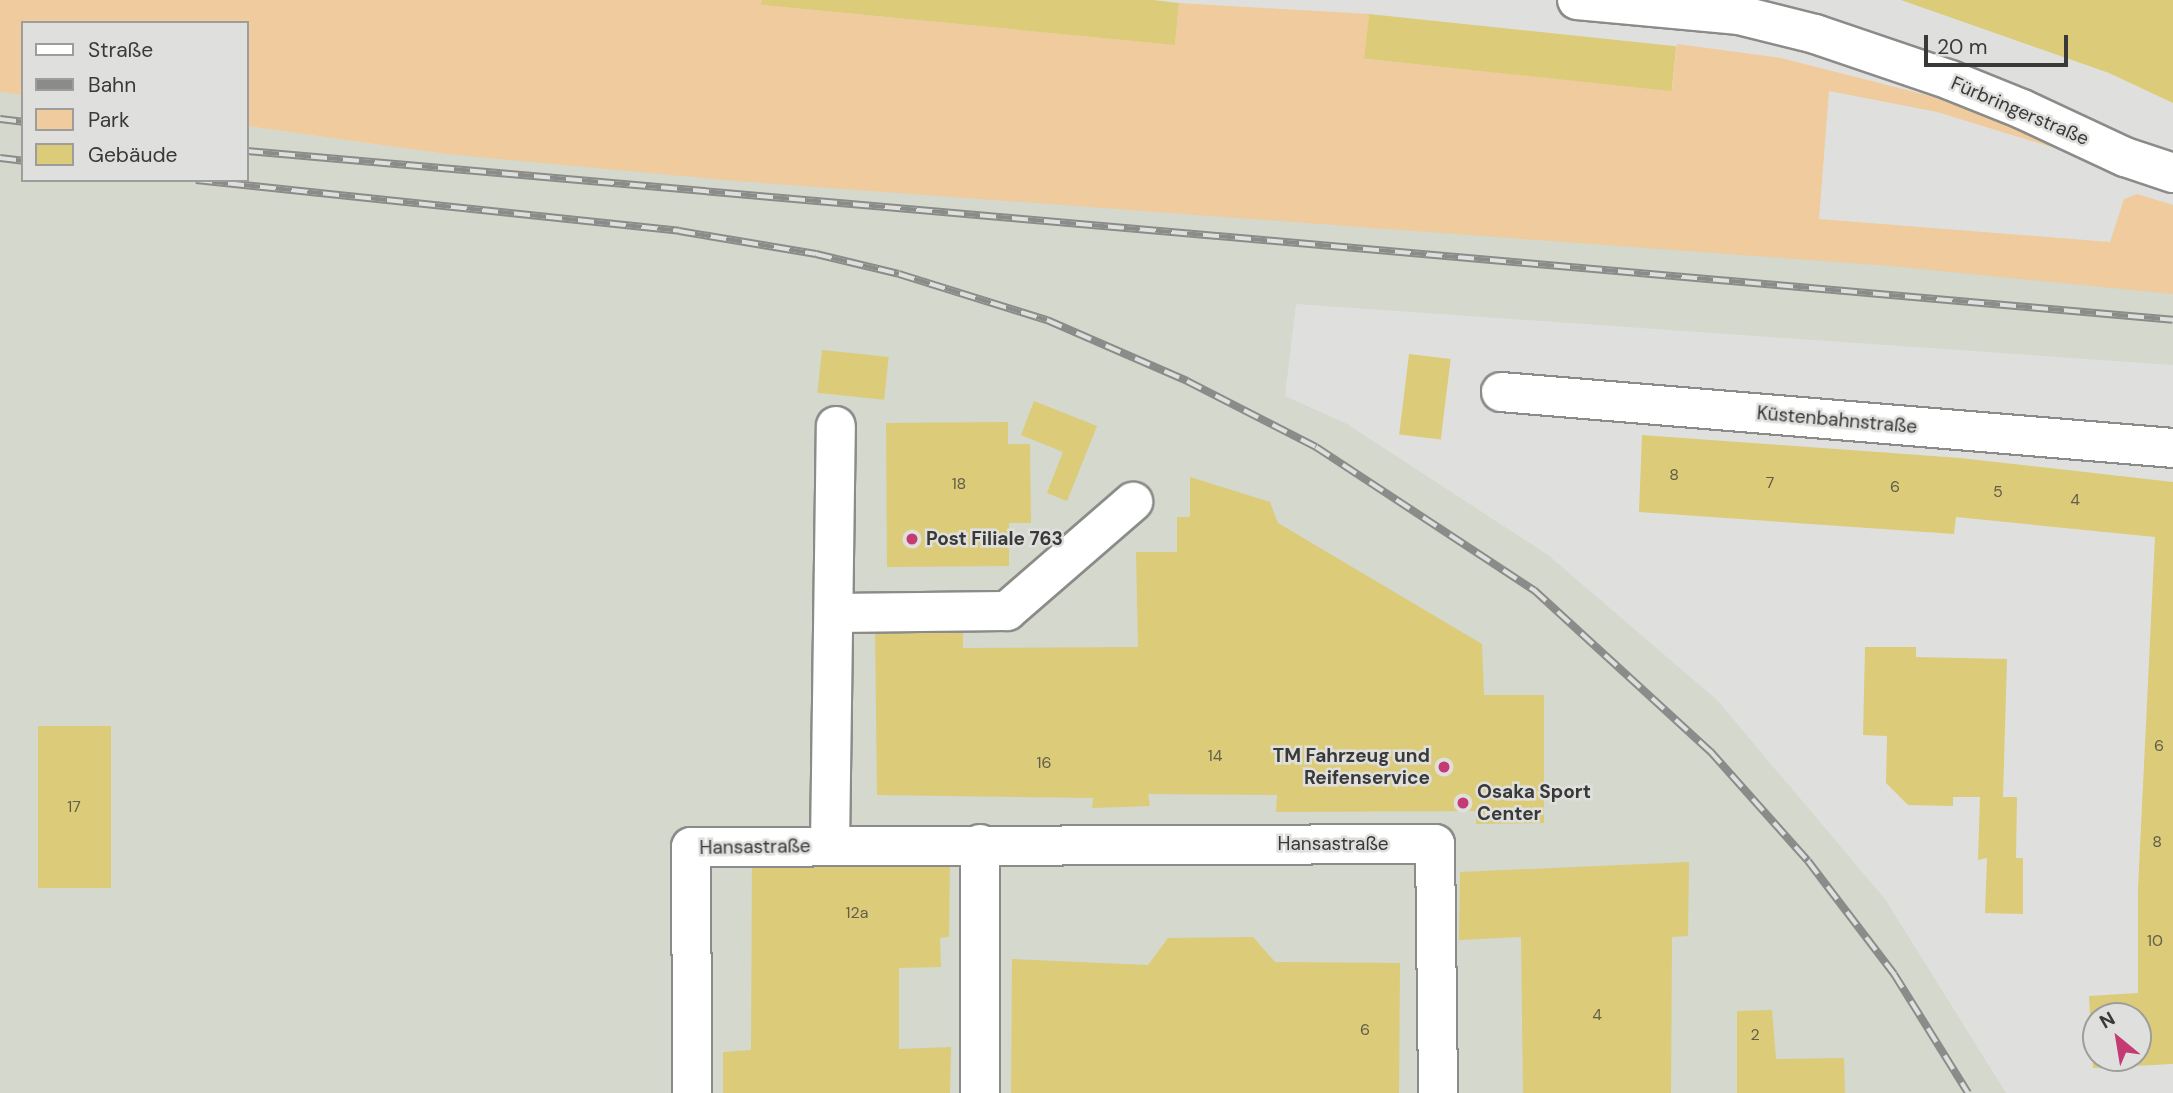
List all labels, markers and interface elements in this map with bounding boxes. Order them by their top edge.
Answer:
legend [21,21,248,182]
scale bar [1928,21,2072,65]
text: 20 m [1937,33,1988,61]
text: Straße [88,36,153,64]
text: Bahn [88,71,136,99]
street label: Fürbringerstraße [1948,72,2092,150]
text: Park [88,106,129,134]
text: Gebäude [88,141,178,169]
street label: Küstenbahnstraße [1756,402,1918,438]
house number: 8 [1669,465,1679,485]
house number: 7 [1766,473,1774,493]
house number: 18 [952,474,966,494]
house number: 6 [1890,477,1900,497]
house number: 5 [1993,482,2003,502]
house number: 4 [2070,490,2080,510]
place label: Post Filiale 763 [926,528,1063,550]
marker: Post Filiale 763 [904,531,920,547]
house number: 6 [2154,736,2164,756]
place label: TM Fahrzeug und Reifenservice [1273,745,1430,789]
house number: 14 [1208,746,1222,766]
house number: 16 [1036,753,1052,773]
marker: TM Fahrzeug und Reifenservice [1436,759,1452,775]
place label: Osaka Sport Center [1477,781,1591,825]
marker: Osaka Sport Center [1455,795,1471,811]
house number: 17 [67,797,81,817]
house number: 8 [2152,832,2162,852]
street label: Hansastraße [1277,833,1389,855]
street label: Hansastraße [699,835,811,859]
house number: 12a [846,903,868,923]
house number: 10 [2147,931,2163,951]
north arrow [2082,1002,2152,1072]
house number: 4 [1592,1005,1602,1025]
text: N [2095,1006,2119,1034]
house number: 6 [1360,1020,1370,1040]
house number: 2 [1750,1025,1760,1045]

